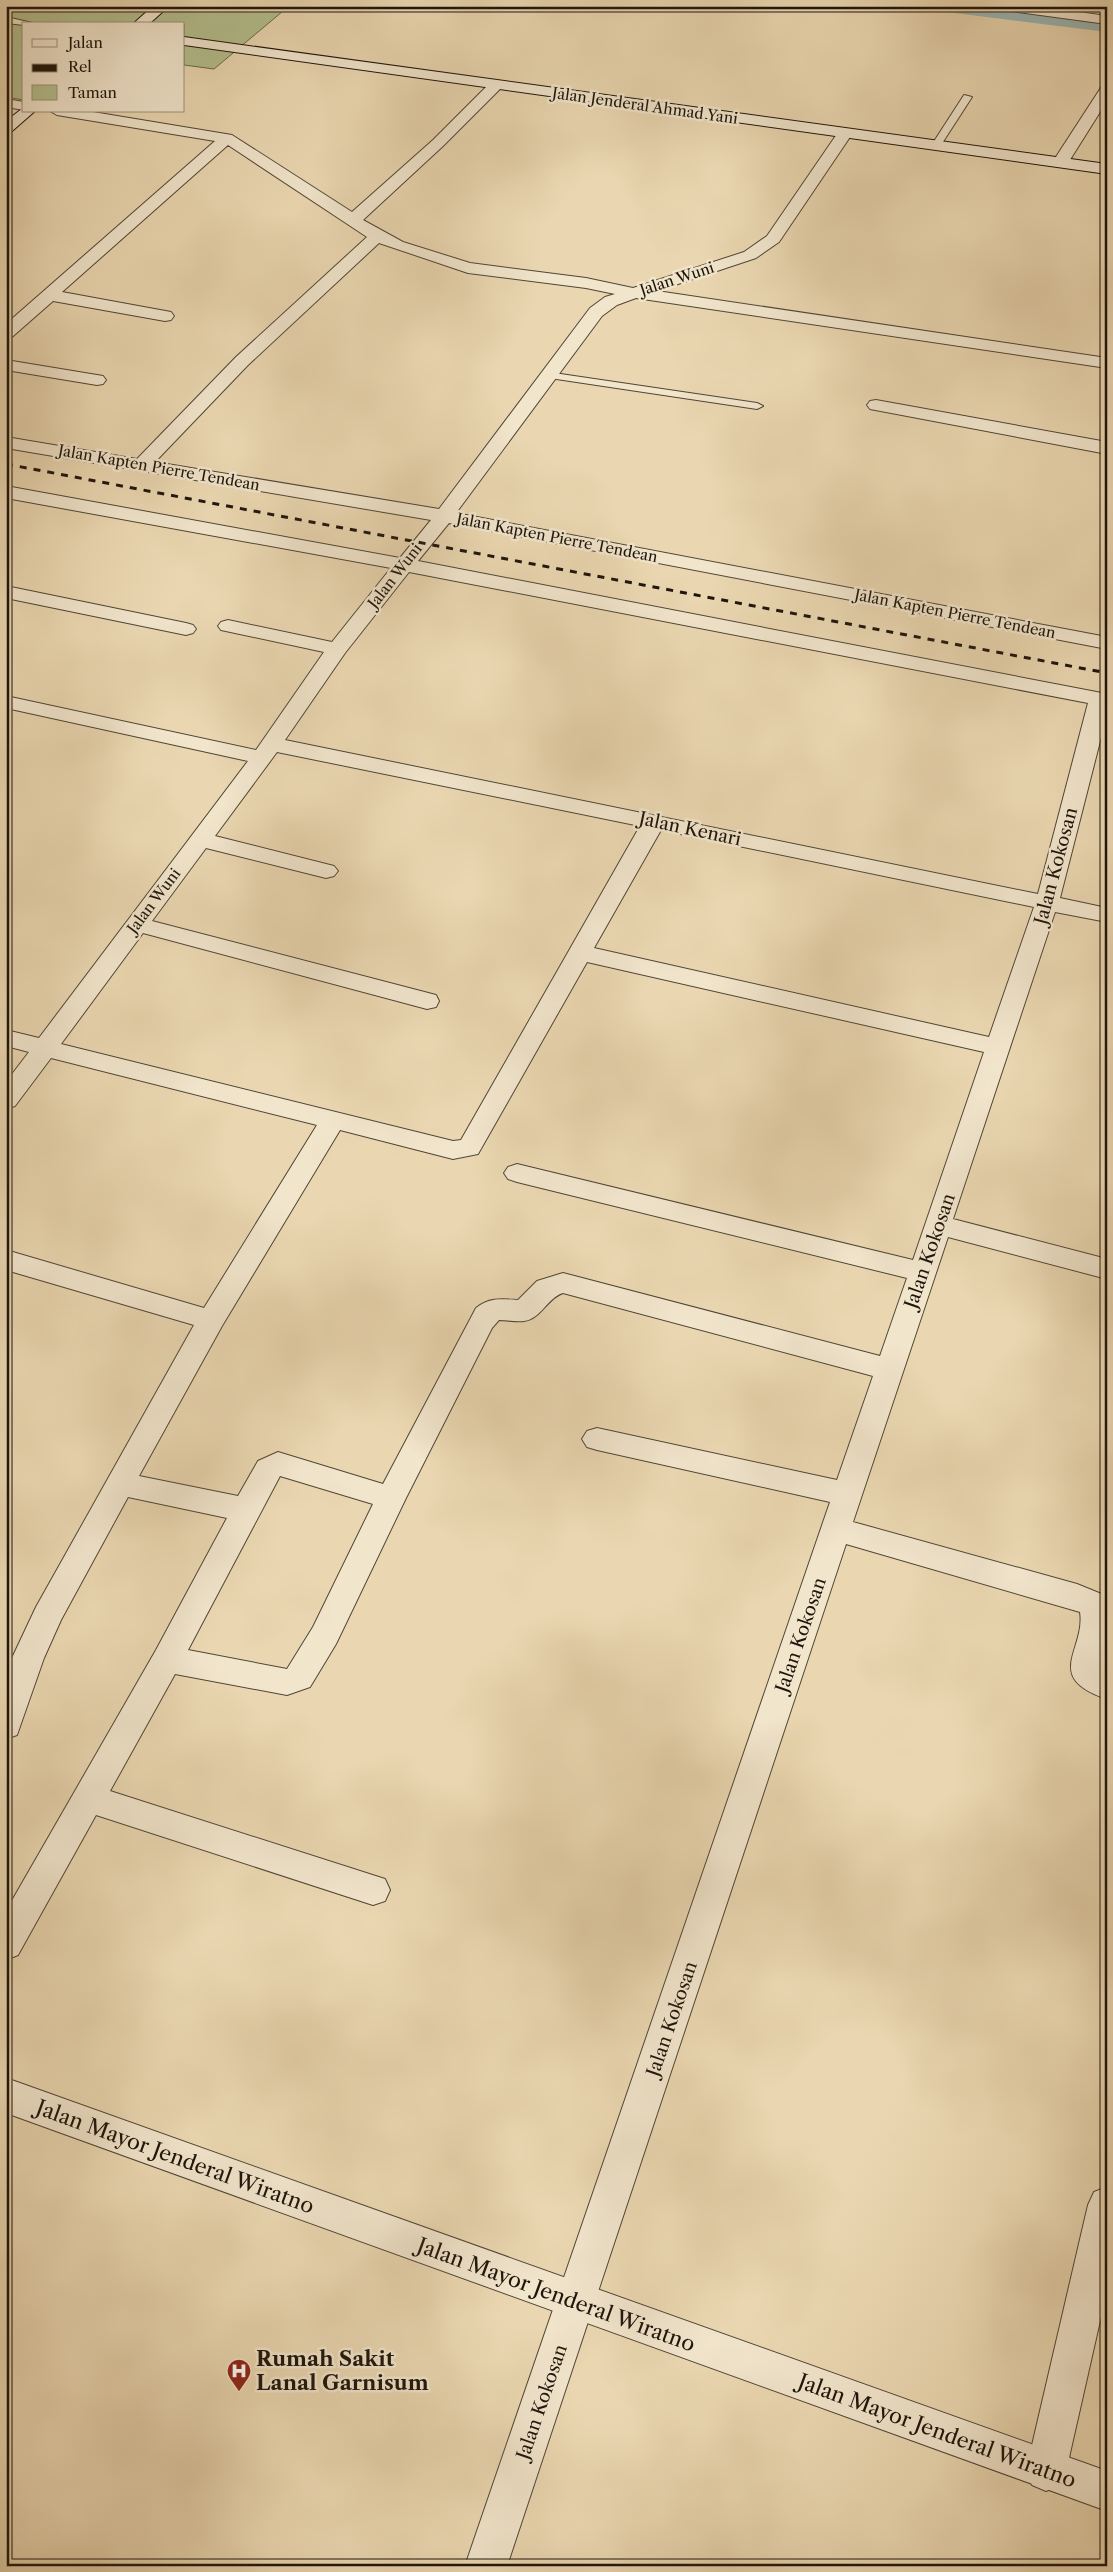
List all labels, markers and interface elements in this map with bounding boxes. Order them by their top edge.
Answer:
legend [22,22,185,112]
text: Jalan [66,33,103,52]
text: Rel [68,57,92,76]
text: Taman [68,83,118,102]
street label: Jalan Jenderal Ahmad Yani [549,83,740,128]
street label: Jalan Wuni [635,257,717,300]
street label: Jalan Kapten Pierre Tendean [55,440,262,495]
street label: Jalan Kapten Pierre Tendean [453,508,660,566]
street label: Jalan Wuni [362,539,426,613]
street label: Jalan Kapten Pierre Tendean [851,584,1058,642]
street label: Jalan Kokosan [1029,805,1082,930]
street label: Jalan Kenari [634,807,744,851]
street label: Jalan Wuni [122,864,185,939]
street label: Jalan Kokosan [899,1191,960,1314]
street label: Jalan Kokosan [770,1575,831,1698]
street label: Jalan Kokosan [641,1959,702,2082]
street label: Jalan Mayor Jenderal Wiratno [30,2093,318,2219]
street label: Jalan Mayor Jenderal Wiratno [411,2231,699,2357]
street label: Jalan Kokosan [511,2342,572,2465]
place label: Rumah Sakit Lanal Garnisum [256,2346,429,2395]
hospital icon: Rumah Sakit Lanal Garnisum [226,2358,252,2392]
street label: Jalan Mayor Jenderal Wiratno [792,2367,1080,2493]

